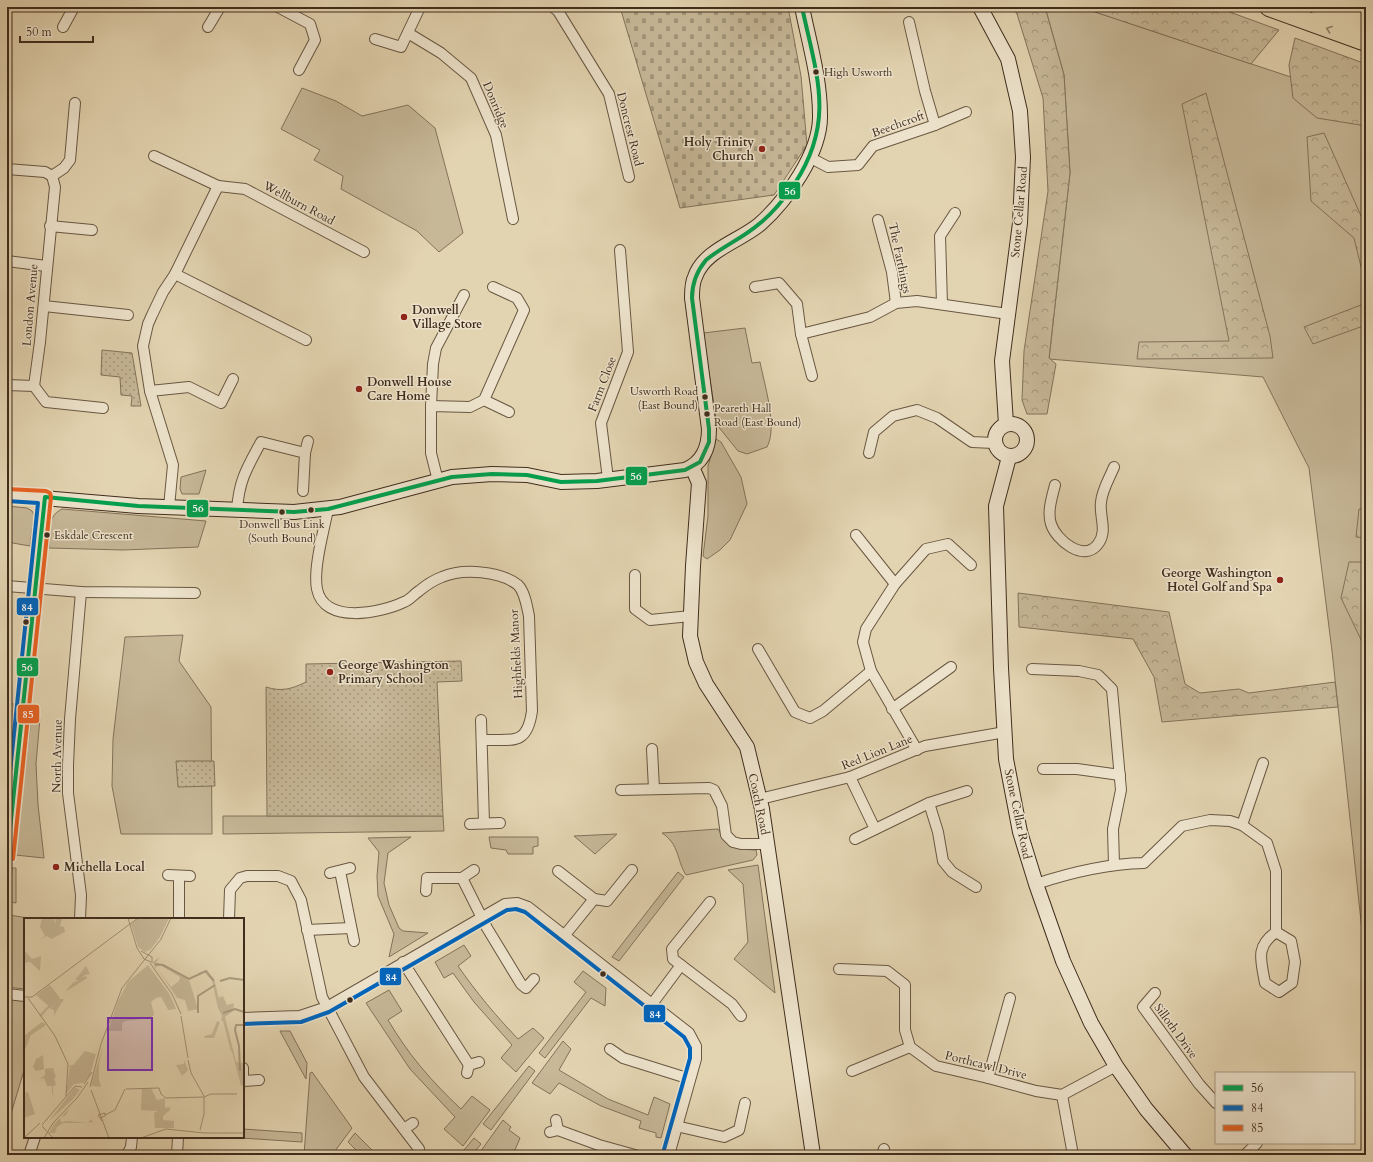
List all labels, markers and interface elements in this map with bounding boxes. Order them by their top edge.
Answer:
scale bar [20,18,93,44]
text: 50 m [26,24,53,40]
one-way arrow [1326,25,1333,33]
place label: High Usworth [824,65,892,80]
marker: High Usworth [811,67,821,77]
street label: Donridge [479,79,513,131]
street label: Doncrest Road [613,90,647,168]
street label: Beechcroft [869,107,927,141]
place label: Holy Trinity Church [684,134,755,164]
marker: Holy Trinity Church [757,144,767,154]
street label: Stone Cellar Road [1007,165,1031,258]
street label: Wellburn Road [260,177,338,229]
line badge: 56 [778,181,801,200]
text: 56 [784,184,796,199]
street label: The Farthings [885,221,915,295]
street label: London Avenue [18,263,42,347]
place label: Donwell Village Store [412,302,482,332]
marker: Donwell Village Store [399,312,409,322]
street label: Farm Close [584,354,620,414]
place label: Donwell House Care Home [367,374,452,404]
marker: Donwell House Care Home [354,384,364,394]
place label: Usworth Road (East Bound) [630,384,698,413]
marker: Usworth Road (East Bound) [700,392,710,402]
place label: Peareth Hall Road (East Bound) [714,401,801,430]
marker: Peareth Hall Road (East Bound) [702,409,712,419]
line badge: 56 [625,466,648,486]
text: 56 [630,469,642,484]
line badge: 56 [186,499,209,518]
text: 56 [192,501,204,516]
unlabelled marker [306,505,316,515]
marker: Donwell Bus Link (South Bound) [277,507,287,517]
place label: Donwell Bus Link (South Bound) [239,517,325,546]
place label: Eskdale Crescent [54,528,133,543]
marker: Eskdale Crescent [42,530,52,540]
place label: George Washington Hotel Golf and Spa [1161,565,1272,595]
marker: George Washington Hotel Golf and Spa [1275,575,1285,585]
line badge: 84 [16,597,39,616]
text: 84 [21,600,33,615]
street label: Highfields Manor [506,608,526,699]
unlabelled marker [21,617,31,627]
line badge: 56 [16,657,39,677]
place label: George Washington Primary School [338,657,449,687]
text: 56 [21,660,33,675]
marker: George Washington Primary School [325,667,335,677]
line badge: 85 [17,704,40,724]
text: 85 [22,707,34,722]
street label: North Avenue [48,719,66,793]
street label: Red Lion Lane [839,730,915,774]
street label: Stone Cellar Road [1001,768,1035,861]
street label: Coach Road [745,772,773,837]
place label: Michella Local [64,859,145,875]
marker: Michella Local [51,862,61,872]
inset map [24,918,244,1138]
line badge: 84 [379,967,402,986]
unlabelled marker [598,969,608,979]
text: 84 [385,970,397,985]
unlabelled marker [345,995,355,1005]
street label: Silloth Drive [1151,1000,1201,1062]
line badge: 84 [643,1004,666,1023]
text: 84 [649,1007,661,1022]
street label: Porthcawl Drive [943,1047,1029,1083]
legend [1215,1072,1355,1144]
text: 56 [1251,1080,1263,1096]
text: 84 [1251,1100,1263,1116]
text: 85 [1251,1120,1263,1136]

